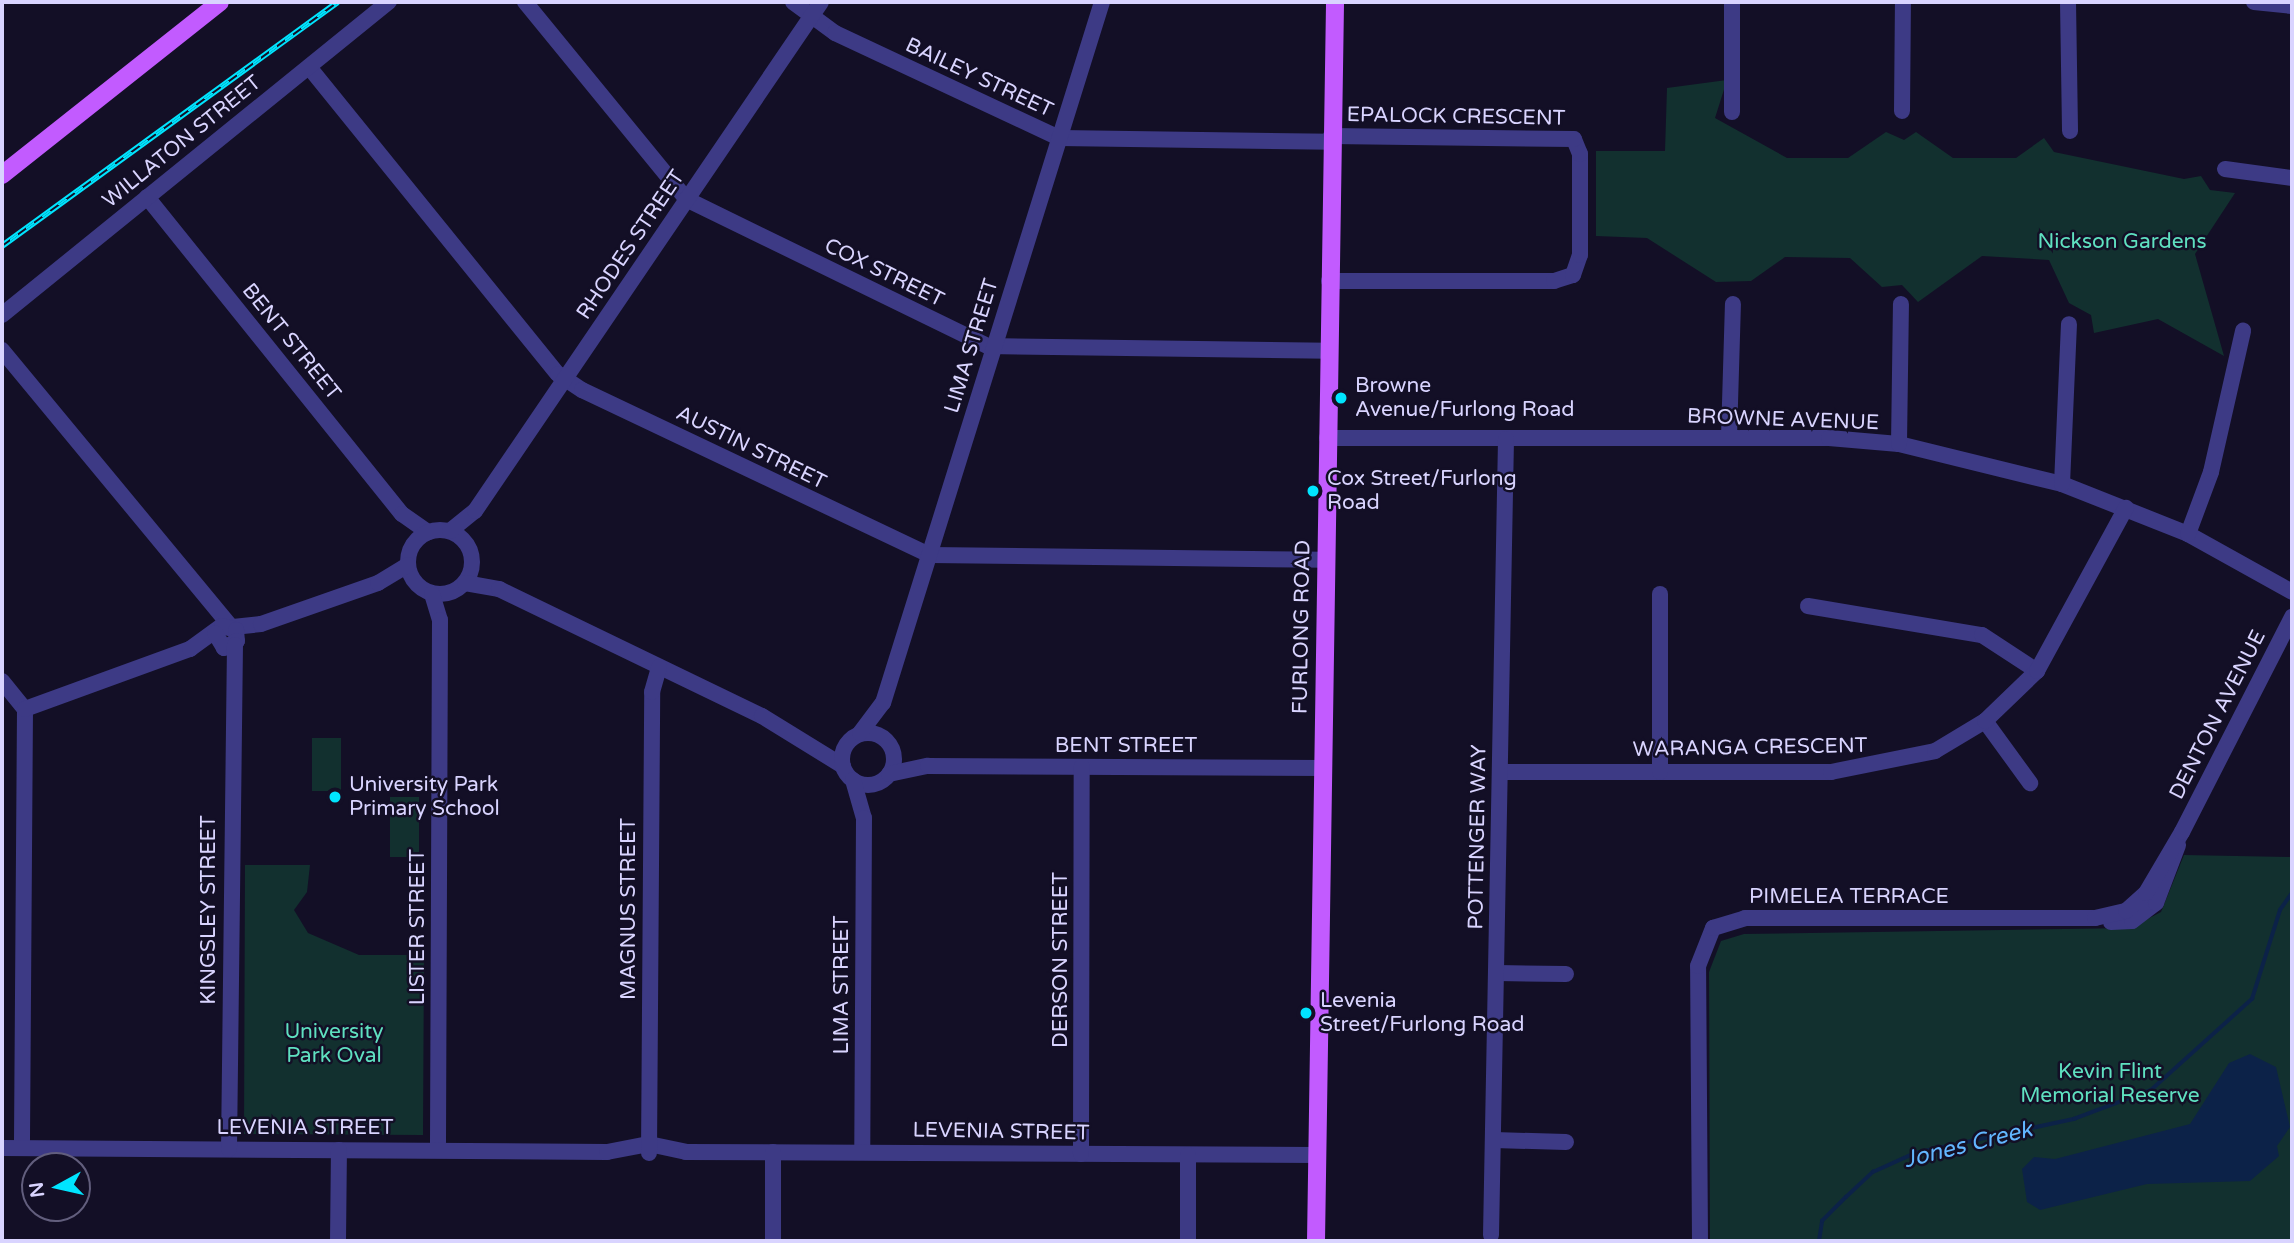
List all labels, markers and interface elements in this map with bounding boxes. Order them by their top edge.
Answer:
street label: BAILEY STREET [901,33,1057,123]
street label: WILLATON STREET [98,70,266,214]
street label: EPALOCK CRESCENT [1346,102,1566,132]
street label: RHODES STREET [572,165,690,325]
park label: Nickson Gardens [2038,229,2206,255]
street label: COX STREET [820,233,948,313]
street label: LIMA STREET [940,276,1004,416]
street label: BENT STREET [236,279,346,405]
place label: Browne Avenue/Furlong Road [1355,373,1575,423]
marker: Browne Avenue/Furlong Road [1333,390,1349,406]
street label: AUSTIN STREET [672,401,830,495]
street label: BROWNE AVENUE [1686,404,1880,436]
place label: Cox Street/Furlong Road [1327,466,1517,516]
marker: Cox Street/Furlong Road [1305,483,1321,499]
street label: FURLONG ROAD [1288,540,1316,714]
street label: DENTON AVENUE [2164,626,2272,804]
street label: BENT STREET [1055,733,1197,759]
street label: WARANGA CRESCENT [1632,733,1868,763]
street label: POTTENGER WAY [1464,744,1492,930]
place label: University Park Primary School [349,772,500,822]
marker: University Park Primary School [327,789,343,805]
street label: KINGSLEY STREET [196,815,222,1005]
street label: MAGNUS STREET [616,818,642,1000]
street label: LISTER STREET [405,849,431,1005]
street label: DERSON STREET [1048,872,1074,1048]
street label: PIMELEA TERRACE [1749,884,1949,910]
street label: LIMA STREET [829,916,855,1054]
place label: Levenia Street/Furlong Road [1320,988,1524,1038]
marker: Levenia Street/Furlong Road [1298,1005,1314,1021]
park label: University Park Oval [285,1019,383,1069]
park label: Kevin Flint Memorial Reserve [2020,1059,2200,1109]
street label: LEVENIA STREET [217,1115,393,1141]
water label: Jones Creek [1901,1116,2035,1174]
street label: LEVENIA STREET [912,1118,1090,1146]
north arrow [21,1152,91,1222]
text: N [25,1181,49,1199]

